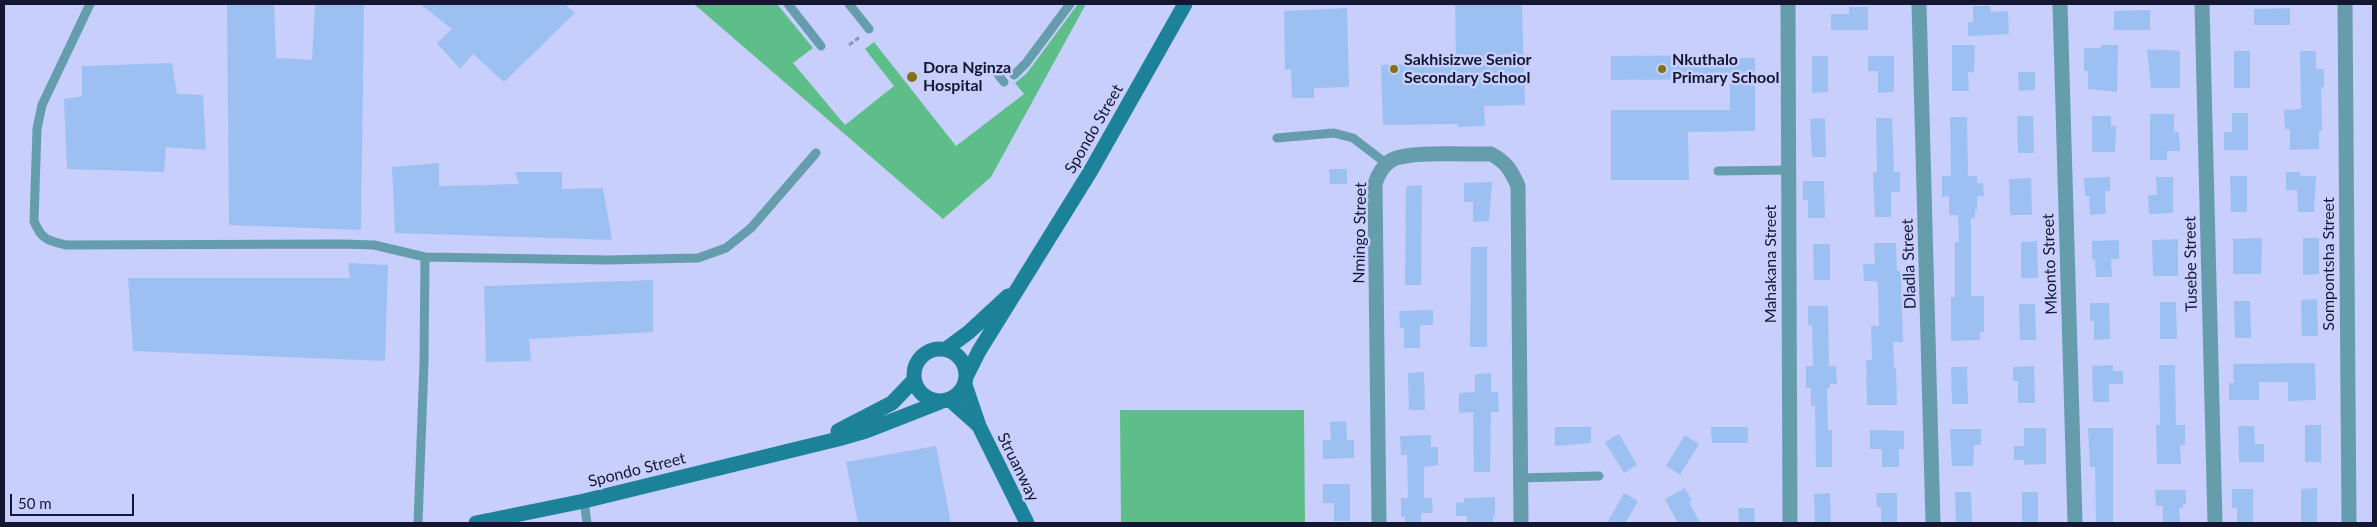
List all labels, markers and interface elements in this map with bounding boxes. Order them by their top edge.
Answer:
place label: Sakhisizwe Senior Secondary School [1404,50,1532,88]
place label: Nkuthalo Primary School [1672,50,1779,88]
place label: Dora Nginza Hospital [923,58,1011,96]
marker: Sakhisizwe Senior Secondary School [1388,63,1400,75]
marker: Nkuthalo Primary School [1656,63,1668,75]
marker: Dora Nginza Hospital [905,70,919,84]
street label: Spondo Street [1061,81,1127,177]
street label: Nmingo Street [1350,182,1370,284]
street label: Sompontsha Street [2319,197,2339,331]
street label: Mahakana Street [1761,205,1781,323]
street label: Mkonto Street [2039,213,2061,315]
street label: Tusebe Street [2181,216,2201,312]
street label: Dladla Street [1898,218,1920,310]
street label: Struanway [993,429,1043,505]
street label: Spondo Street [586,449,688,491]
scale bar [12,484,136,516]
text: 50 m [18,494,52,512]

